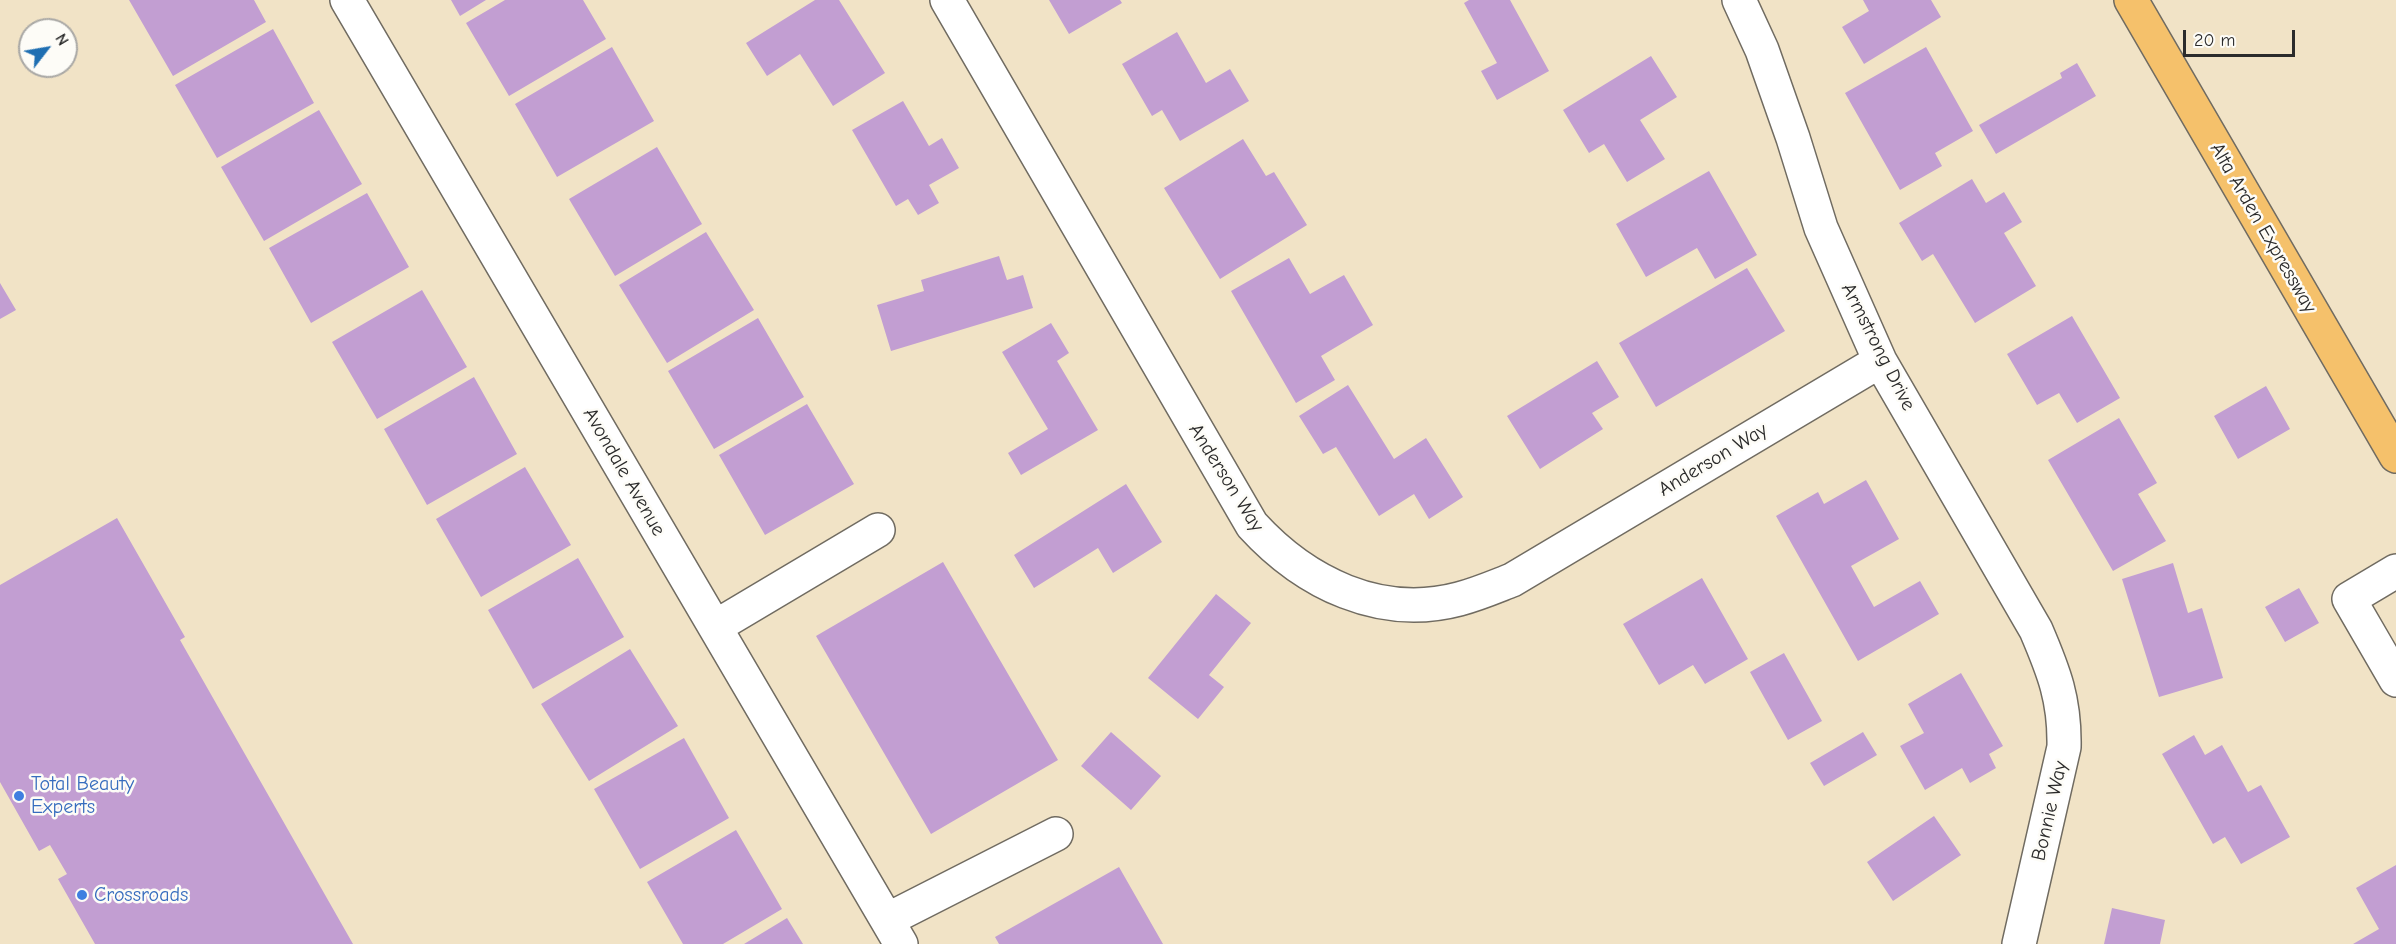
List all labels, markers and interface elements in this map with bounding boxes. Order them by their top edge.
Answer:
north arrow [18,18,78,78]
scale bar [2186,18,2298,56]
text: 20 m [2194,30,2235,51]
text: N [51,31,72,49]
street label: Alta Arden Expressway [2204,139,2322,317]
street label: Armstrong Drive [1836,279,1920,415]
street label: Avondale Avenue [578,404,670,540]
street label: Anderson Way [1654,418,1772,502]
street label: Anderson Way [1183,419,1269,537]
street label: Bonnie Way [2027,759,2073,863]
place label: Total Beauty Experts [31,772,134,819]
marker: Total Beauty Experts [12,789,26,803]
place label: Crossroads [94,883,188,907]
marker: Crossroads [75,888,89,902]

